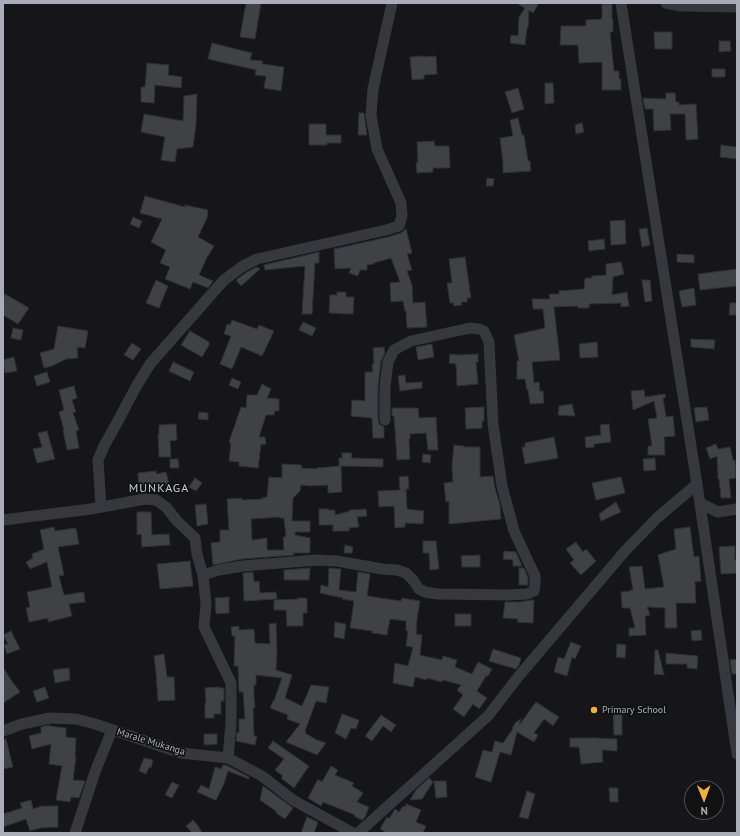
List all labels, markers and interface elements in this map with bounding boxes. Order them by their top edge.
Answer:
district label: MUNKAGA [129,482,189,496]
place label: Primary School [602,704,666,716]
marker: Primary School [589,705,599,715]
street label: Marale Mukanga [115,726,187,758]
north arrow [684,780,724,820]
text: N [700,804,708,818]

